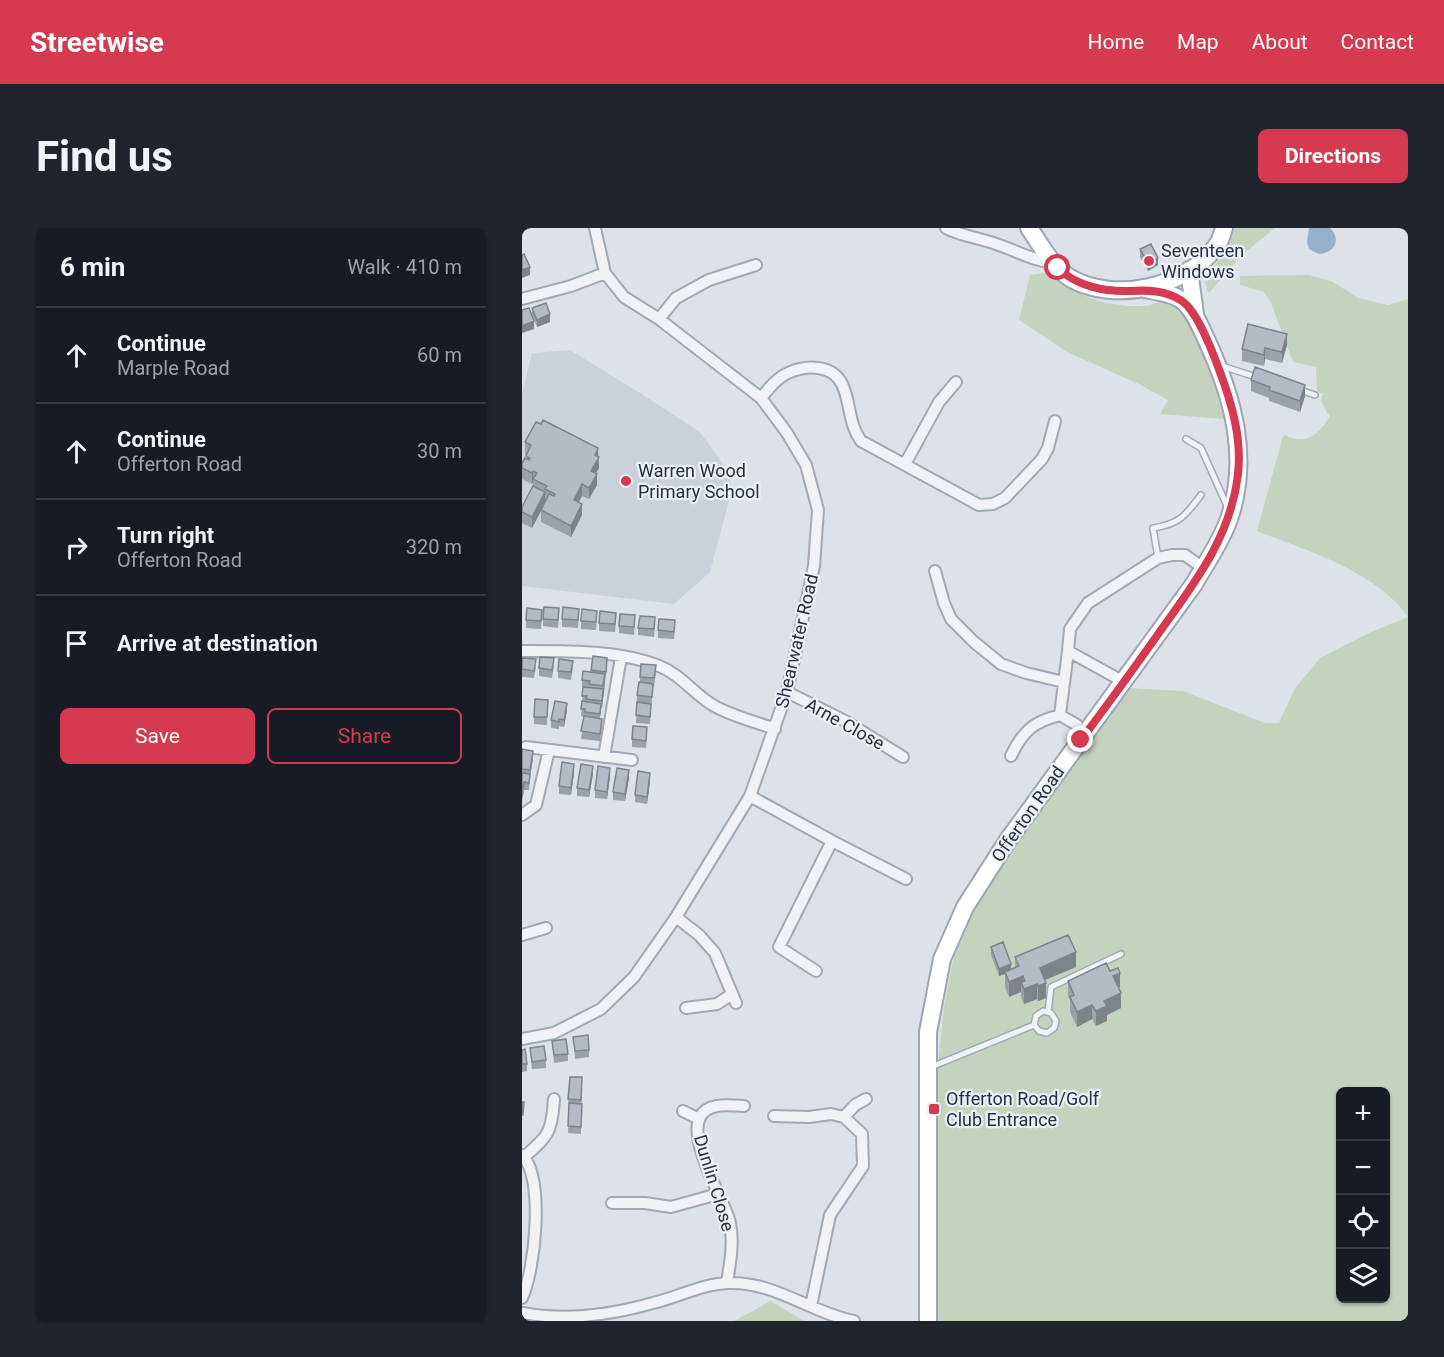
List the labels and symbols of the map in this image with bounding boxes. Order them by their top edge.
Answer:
place label: Seventeen Windows [1161,240,1244,282]
route start [1044,254,1070,280]
marker: Seventeen Windows [1142,254,1156,268]
place label: Warren Wood Primary School [638,460,760,502]
marker: Warren Wood Primary School [619,474,633,488]
street label: Shearwater Road [771,572,822,710]
street label: Arne Close [802,693,888,754]
route end [1067,726,1093,752]
street label: Offerton Road [987,762,1068,866]
place label: Offerton Road/Golf Club Entrance [946,1088,1100,1130]
marker: Offerton Road/Golf Club Entrance [927,1102,941,1116]
street label: Dunlin Close [690,1132,739,1234]

